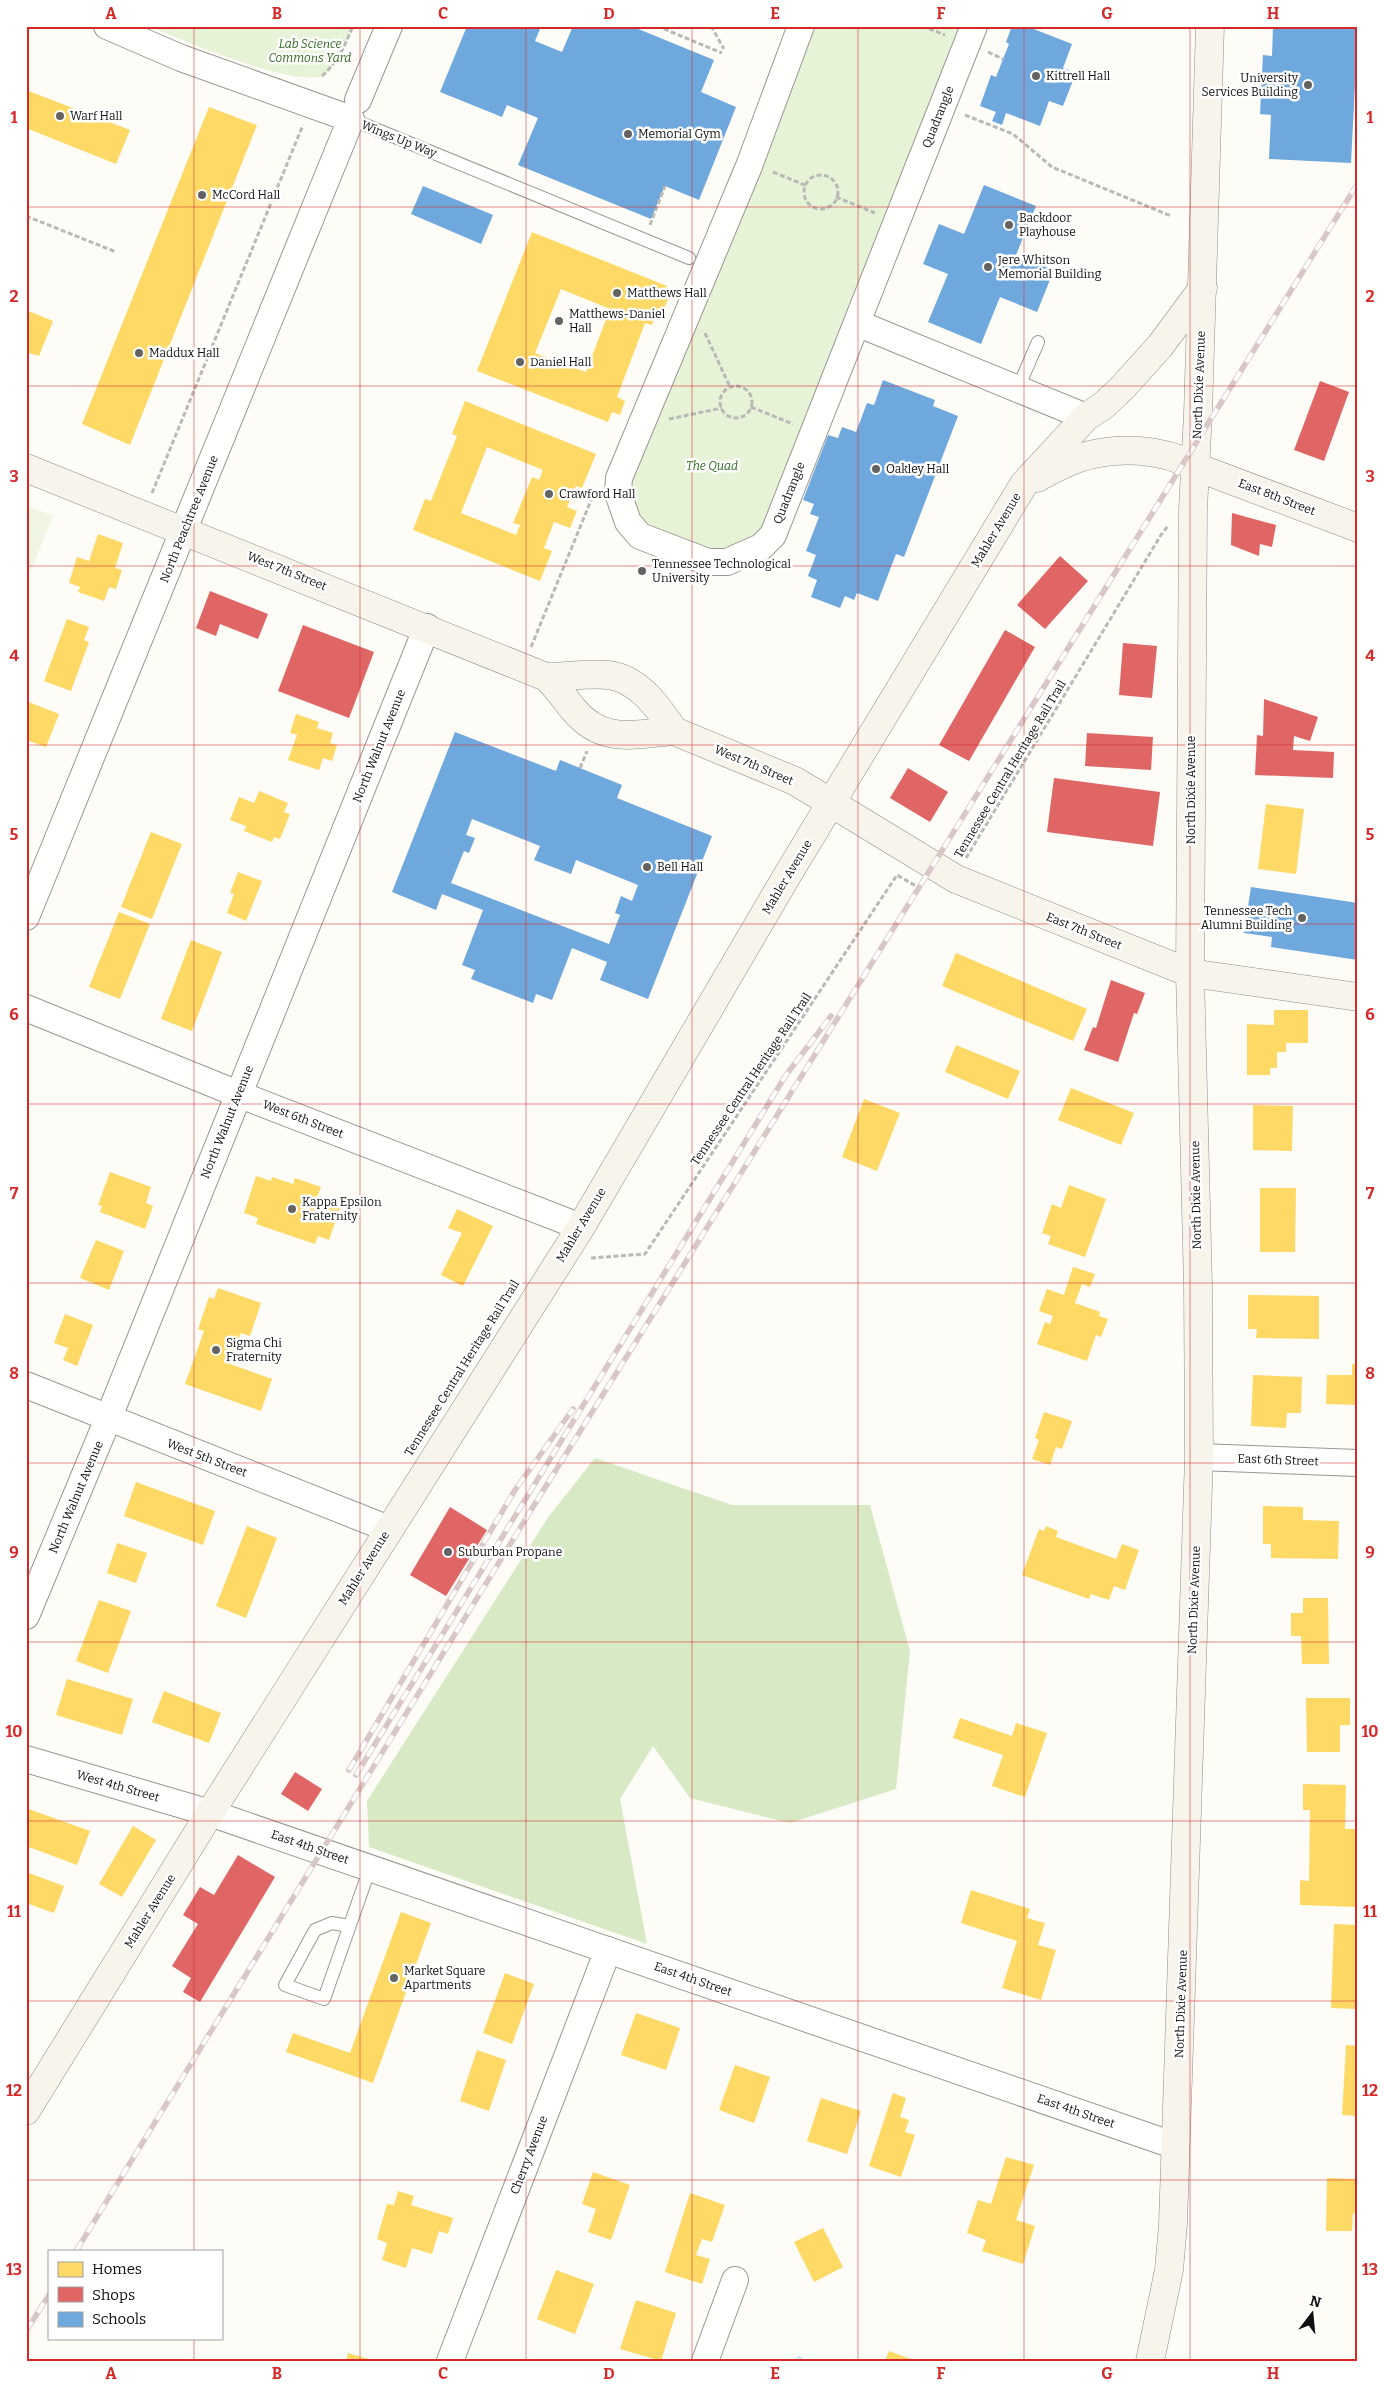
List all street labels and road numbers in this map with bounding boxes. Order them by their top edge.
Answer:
street label: Quadrangle [919,84,957,150]
street label: Wings Up Way [359,118,439,161]
street label: North Dixie Avenue [1190,331,1208,439]
street label: North Peachtree Avenue [157,453,221,585]
street label: Quadrangle [770,460,808,526]
street label: East 8th Street [1237,476,1318,518]
street label: Mahler Avenue [968,490,1024,570]
street label: West 7th Street [245,549,329,594]
street label: Tennessee Central Heritage Rail Trail [951,677,1069,860]
street label: North Walnut Avenue [350,687,408,805]
street label: North Dixie Avenue [1184,736,1198,844]
street label: West 7th Street [712,742,796,788]
street label: Mahler Avenue [759,837,815,917]
street label: East 7th Street [1044,909,1124,953]
street label: Tennessee Central Heritage Rail Trail [688,990,814,1168]
street label: North Walnut Avenue [198,1063,256,1181]
street label: West 6th Street [261,1097,346,1141]
street label: North Dixie Avenue [1188,1141,1204,1249]
street label: Mahler Avenue [553,1185,609,1265]
street label: Tennessee Central Heritage Rail Trail [402,1277,523,1459]
street label: West 5th Street [165,1436,250,1480]
street label: North Walnut Avenue [46,1439,106,1555]
street label: East 6th Street [1237,1452,1320,1468]
street label: Mahler Avenue [336,1528,392,1608]
street label: North Dixie Avenue [1185,1546,1203,1654]
street label: West 4th Street [75,1767,162,1805]
street label: East 4th Street [269,1827,351,1867]
street label: Mahler Avenue [122,1871,178,1951]
street label: North Dixie Avenue [1172,1950,1190,2058]
street label: East 4th Street [652,1959,734,1999]
street label: East 4th Street [1035,2091,1117,2131]
street label: Cherry Avenue [508,2114,550,2196]

